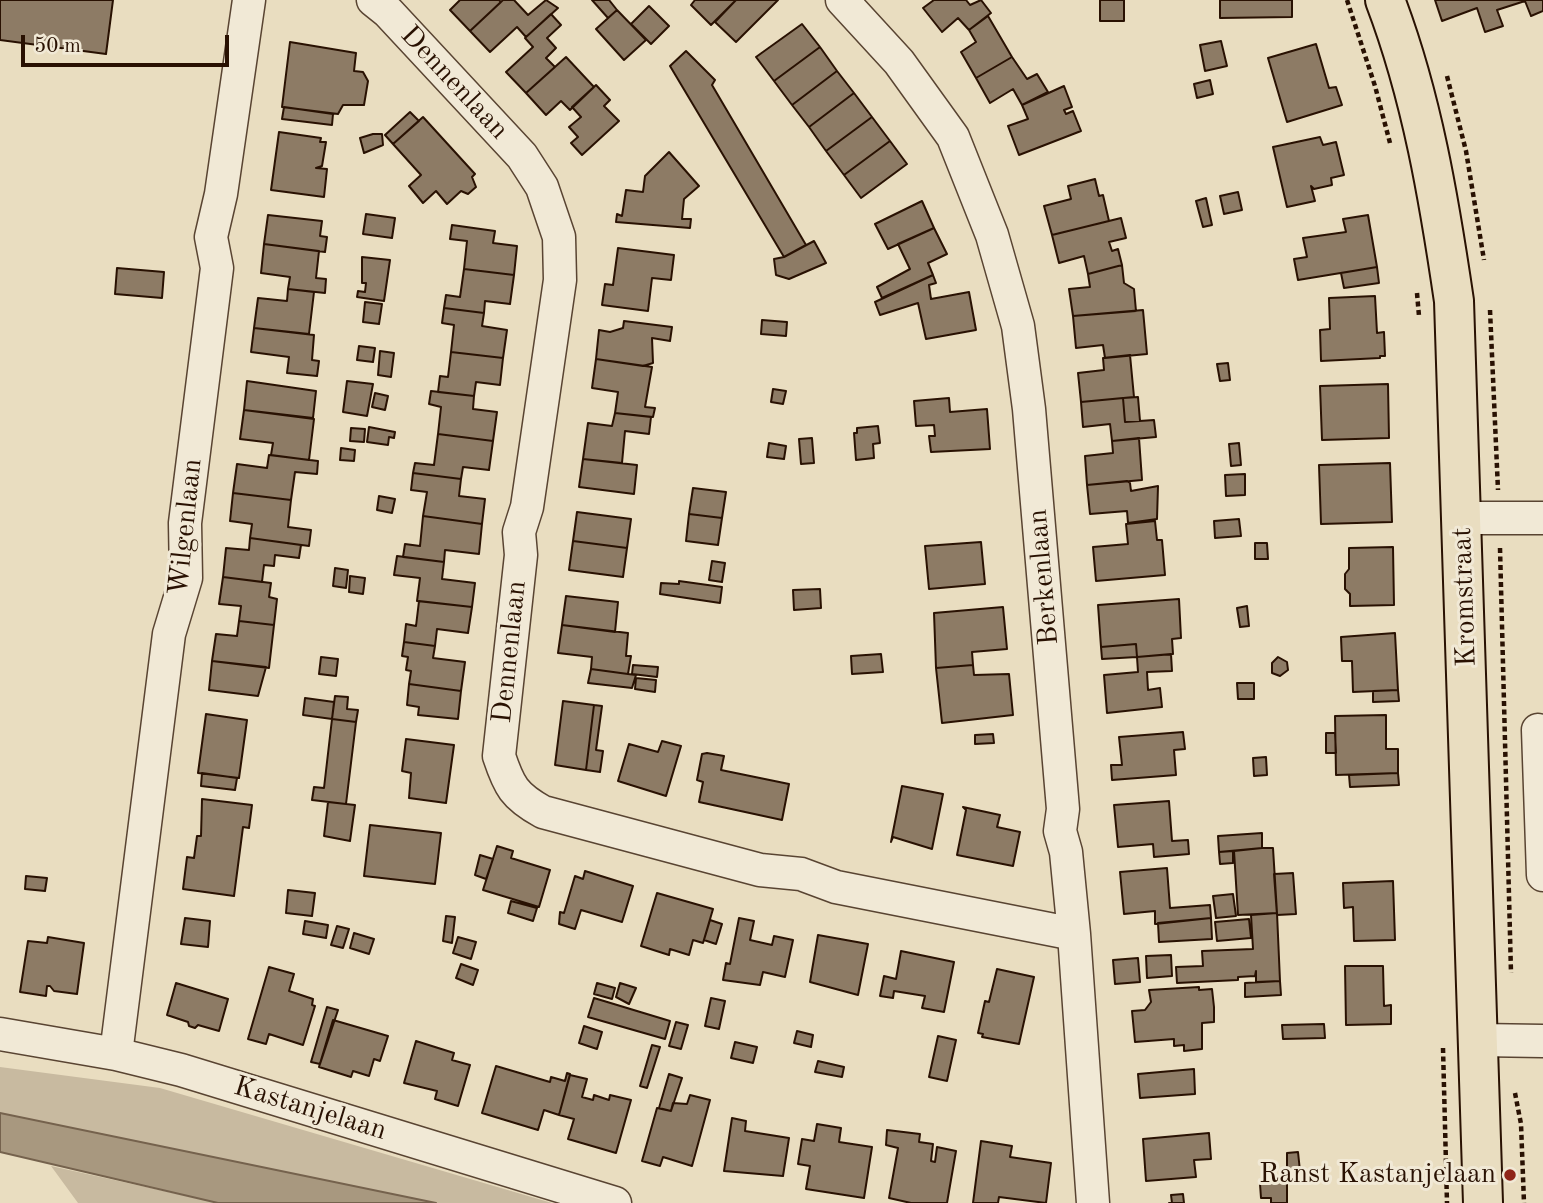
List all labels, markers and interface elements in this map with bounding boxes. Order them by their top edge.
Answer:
street label: Dennenlaan [393,19,515,147]
scale bar [24,21,233,65]
text: 50 m [34,36,81,57]
street label: Wilgenlaan [162,457,210,597]
street label: Berkenlaan [1021,508,1067,646]
street label: Kromstraat [1446,527,1484,667]
street label: Dennenlaan [486,579,534,725]
street label: Kastanjelaan [229,1070,391,1148]
place label: Ranst Kastanjelaan [1259,1158,1496,1192]
marker: Ranst Kastanjelaan [1502,1167,1518,1183]

